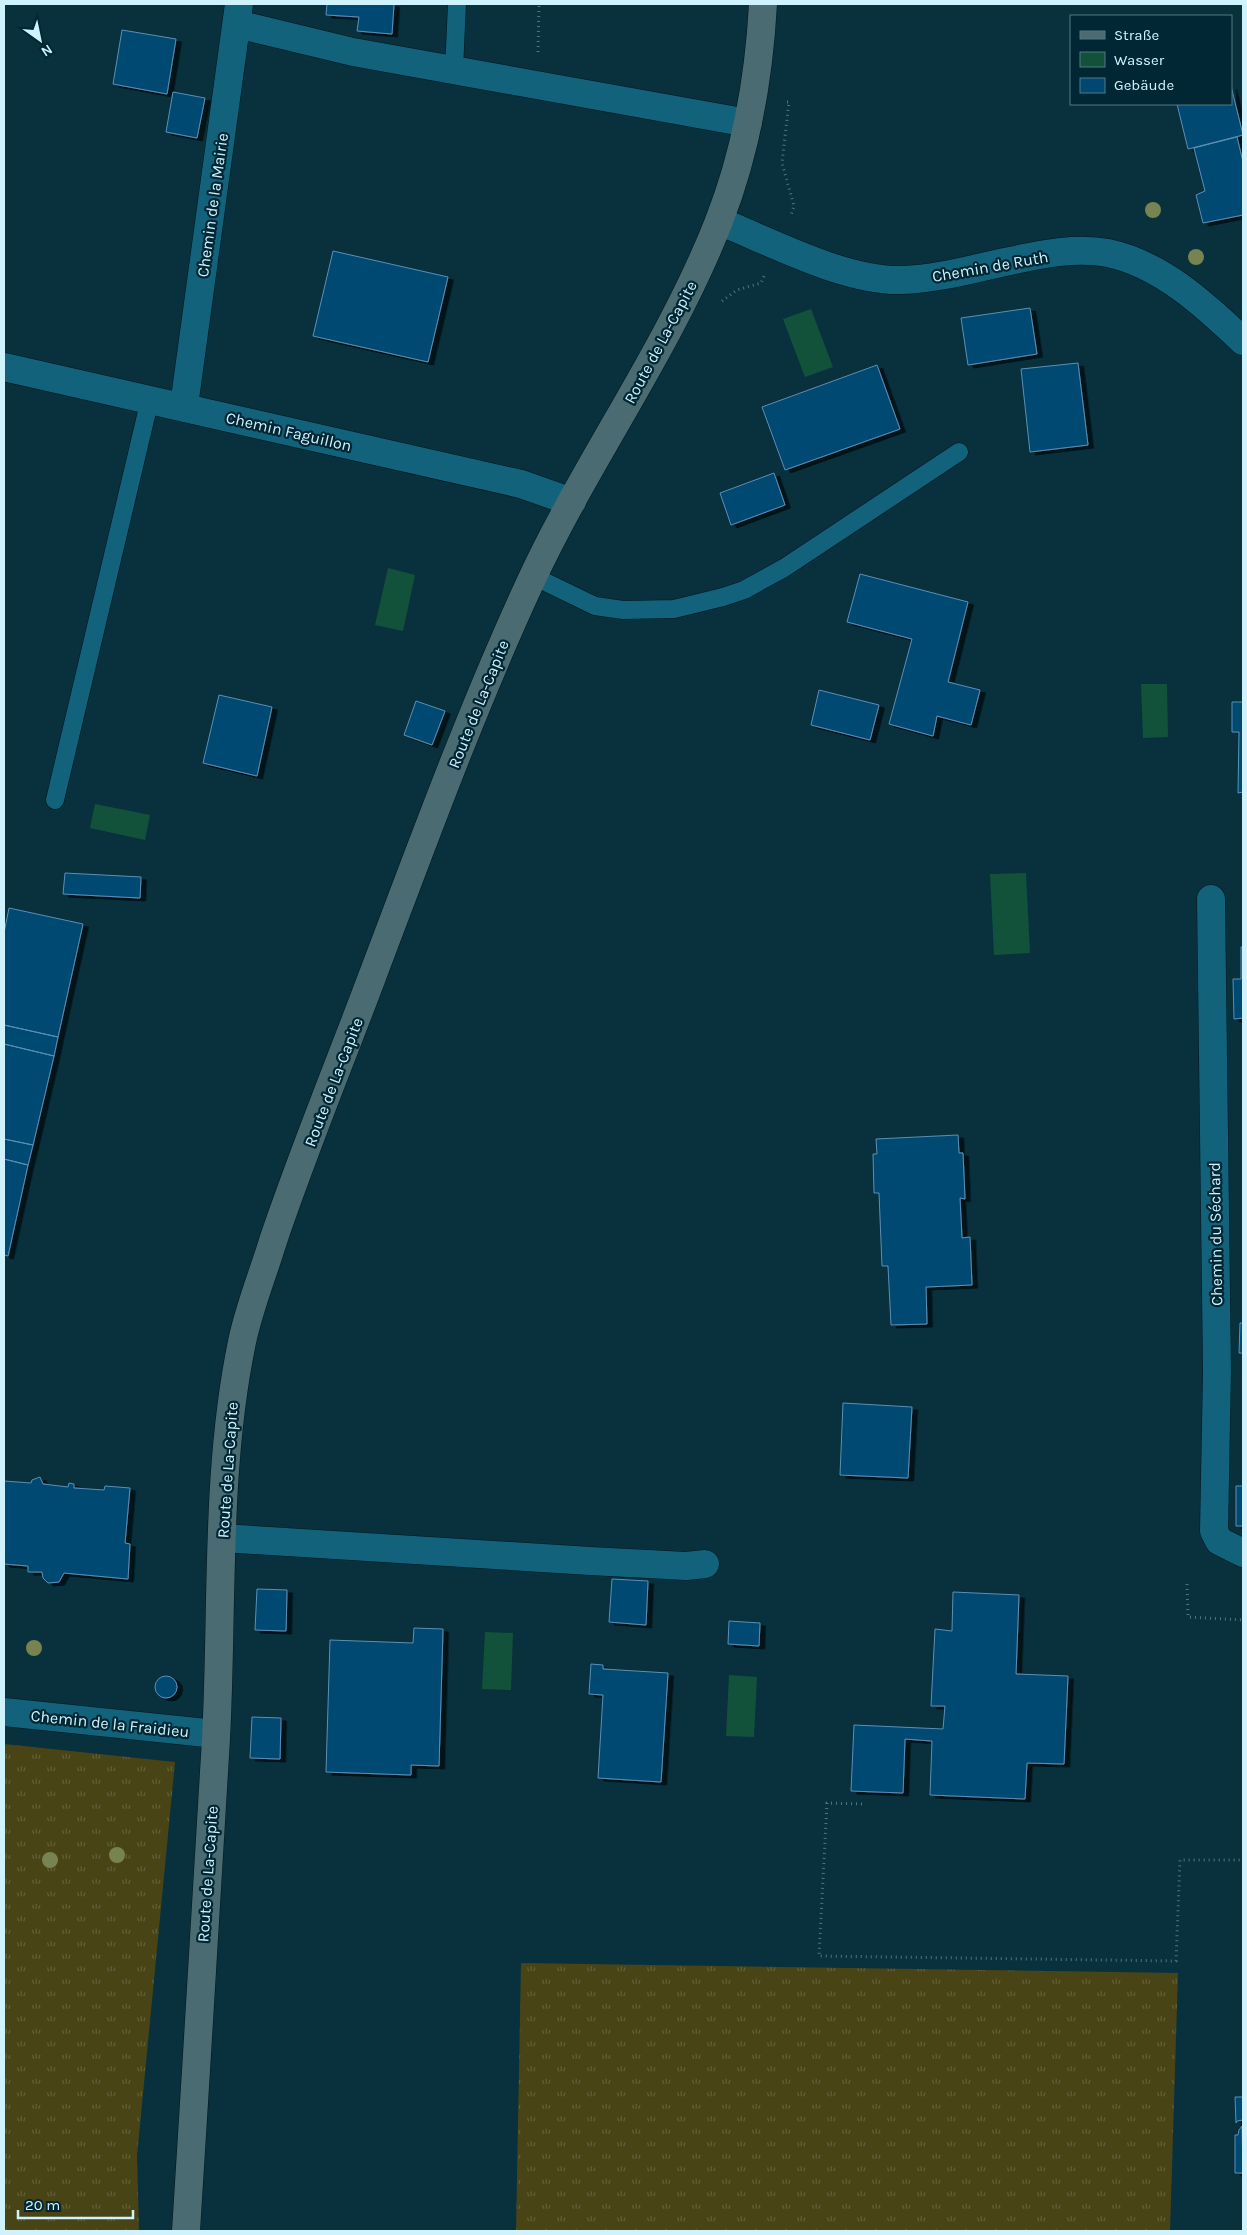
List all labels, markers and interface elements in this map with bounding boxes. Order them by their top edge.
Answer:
north arrow [15,15,65,65]
legend [1070,15,1232,105]
text: Straße [1114,26,1159,44]
text: N [38,41,56,60]
text: Wasser [1114,51,1165,69]
text: Gebäude [1114,76,1174,94]
street label: Chemin de la Mairie [193,132,232,278]
street label: Chemin de Ruth [931,247,1050,286]
street label: Route de La-Capite [620,277,701,407]
street label: Chemin Faguillon [224,408,354,455]
street label: Route de La-Capite [444,637,513,771]
street label: Route de La-Capite [300,1015,367,1149]
street label: Chemin du Séchard [1205,1162,1226,1306]
street label: Route de La-Capite [213,1401,242,1539]
street label: Chemin de la Fraidieu [30,1706,190,1741]
street label: Route de La-Capite [193,1805,222,1943]
scale bar [18,2188,132,2220]
text: 20 m [25,2196,60,2214]

